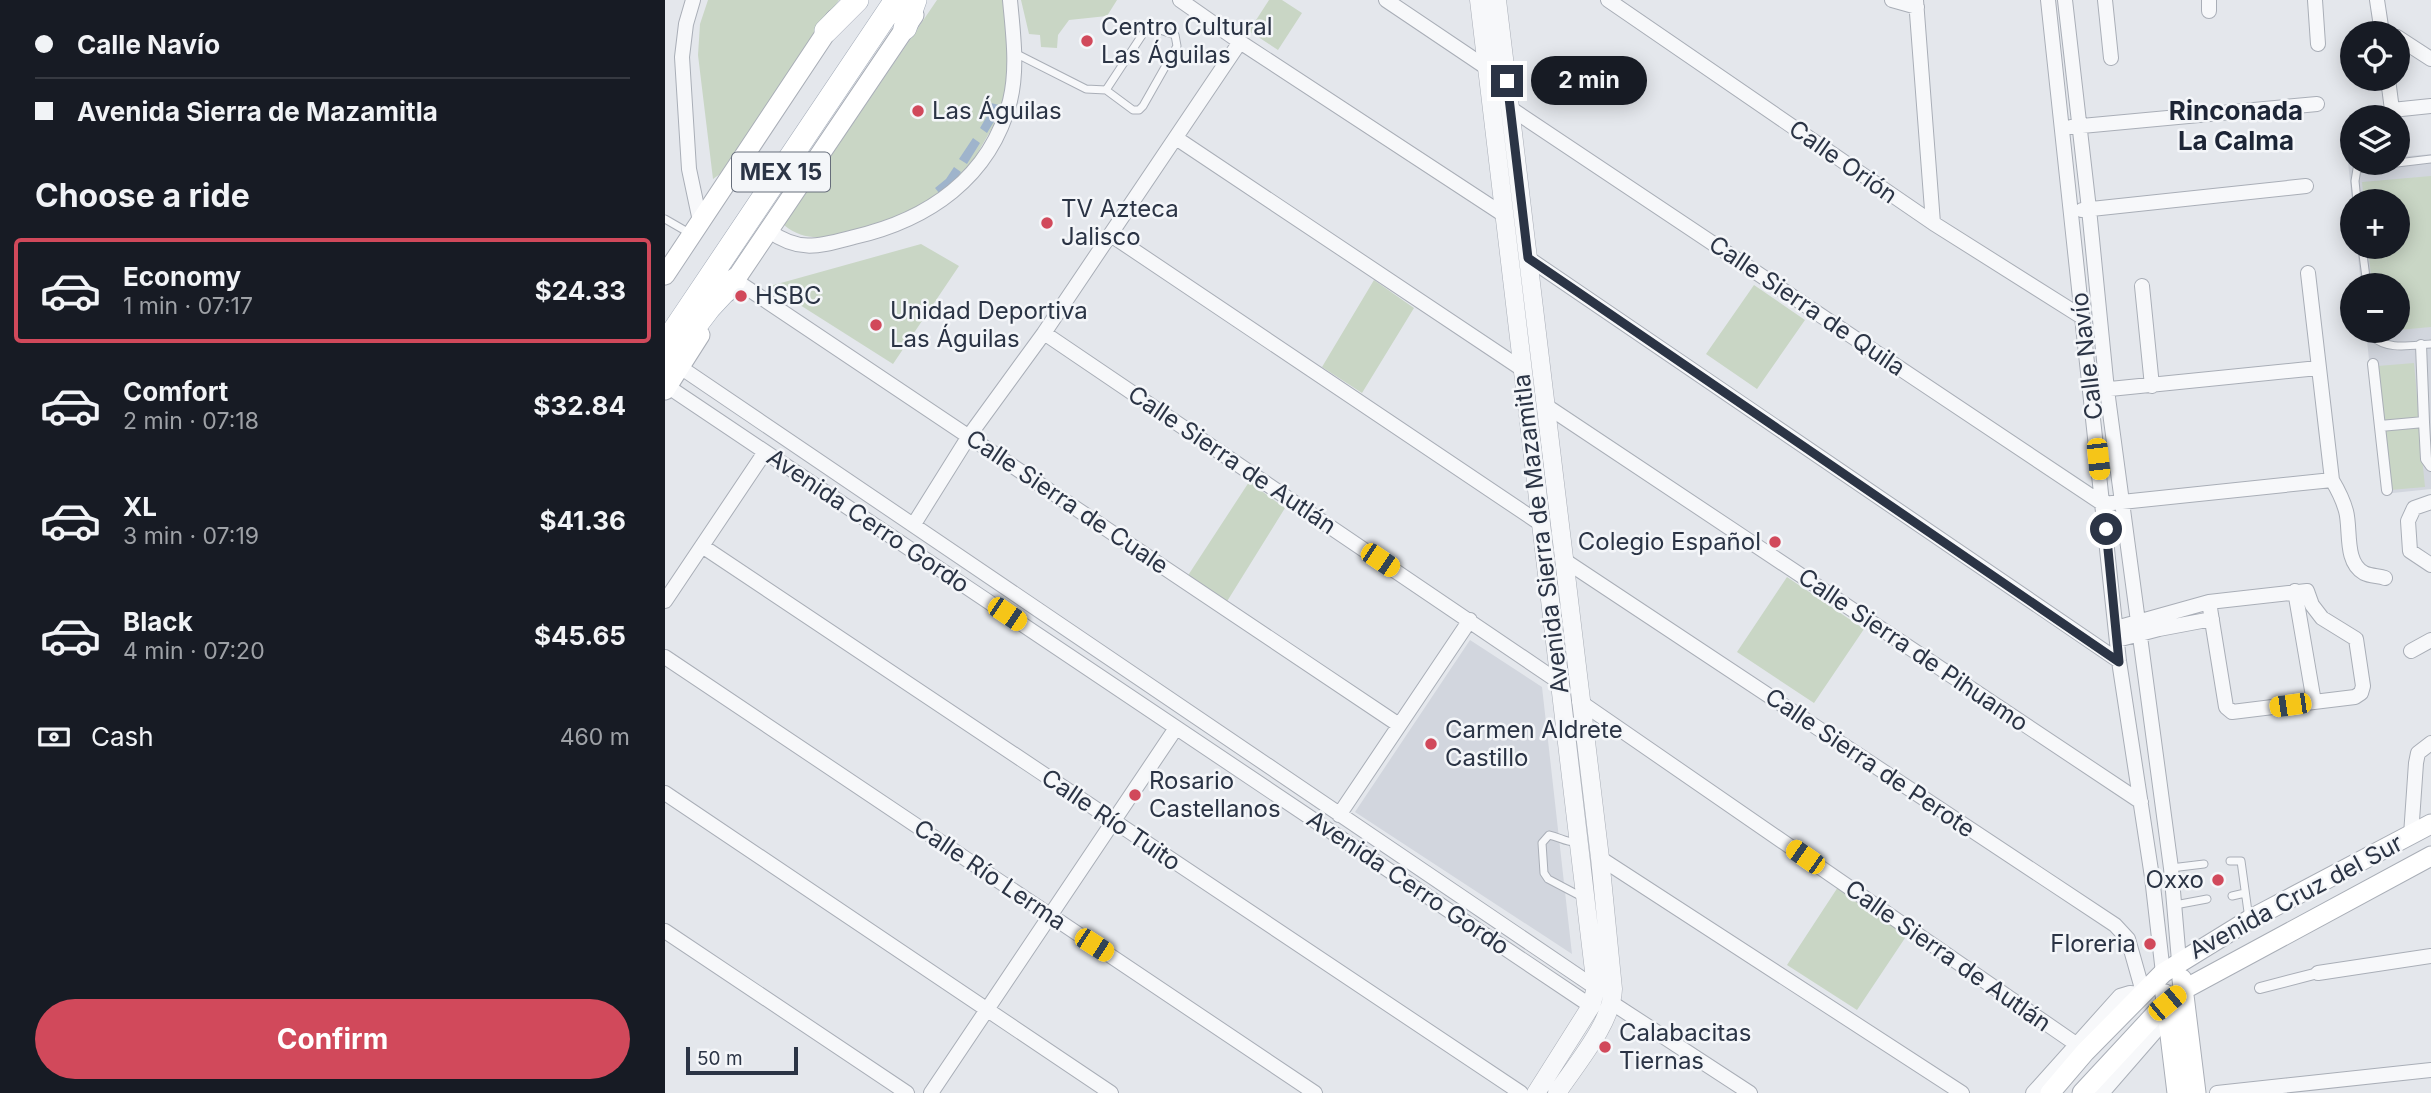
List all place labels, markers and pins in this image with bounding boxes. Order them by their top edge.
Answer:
place label: Centro Cultural Las Águilas [1101,12,1273,69]
marker: Centro Cultural Las Águilas [1079,33,1095,49]
place label: Las Águilas [932,95,1062,125]
marker: Las Águilas [910,103,926,119]
place label: TV Azteca Jalisco [1061,194,1179,251]
marker: TV Azteca Jalisco [1039,215,1055,231]
place label: HSBC [755,281,821,310]
marker: HSBC [733,288,749,304]
place label: Unidad Deportiva Las Águilas [890,296,1088,353]
marker: Unidad Deportiva Las Águilas [868,317,884,333]
place label: Colegio Español [1578,527,1761,556]
marker: Colegio Español [1767,534,1783,550]
place label: Carmen Aldrete Castillo [1445,715,1623,772]
marker: Carmen Aldrete Castillo [1423,736,1439,752]
place label: Rosario Castellanos [1149,766,1281,823]
marker: Rosario Castellanos [1127,787,1143,803]
place label: Oxxo [2146,865,2204,894]
marker: Oxxo [2210,872,2226,888]
place label: Floreria [2050,929,2136,958]
marker: Floreria [2142,936,2158,952]
place label: Calabacitas Tiernas [1619,1018,1751,1075]
marker: Calabacitas Tiernas [1597,1039,1613,1055]

